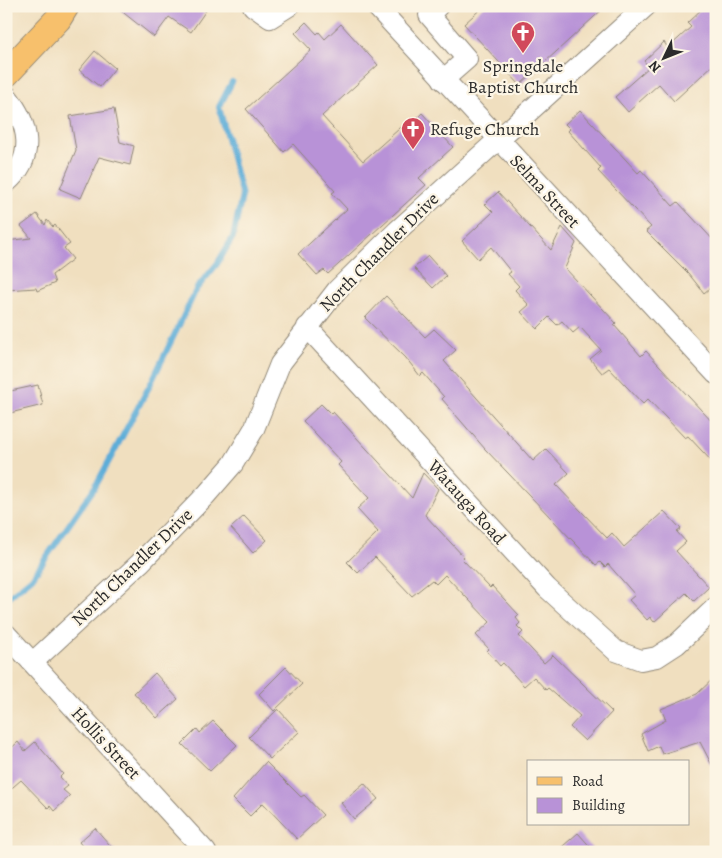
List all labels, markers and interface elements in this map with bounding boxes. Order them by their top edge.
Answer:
church icon: Springdale Baptist Church [510,20,536,54]
north arrow [640,32,690,82]
place label: Springdale Baptist Church [468,54,579,99]
text: N [644,56,665,77]
church icon: Refuge Church [400,116,426,150]
place label: Refuge Church [430,117,540,141]
street label: Selma Street [505,149,585,233]
street label: North Chandler Drive [314,187,444,317]
street label: Watauga Road [422,454,512,550]
street label: North Chandler Drive [66,503,198,631]
street label: Hollis Street [66,701,146,785]
legend [527,760,690,826]
text: Road [572,771,604,791]
text: Building [572,795,625,815]

